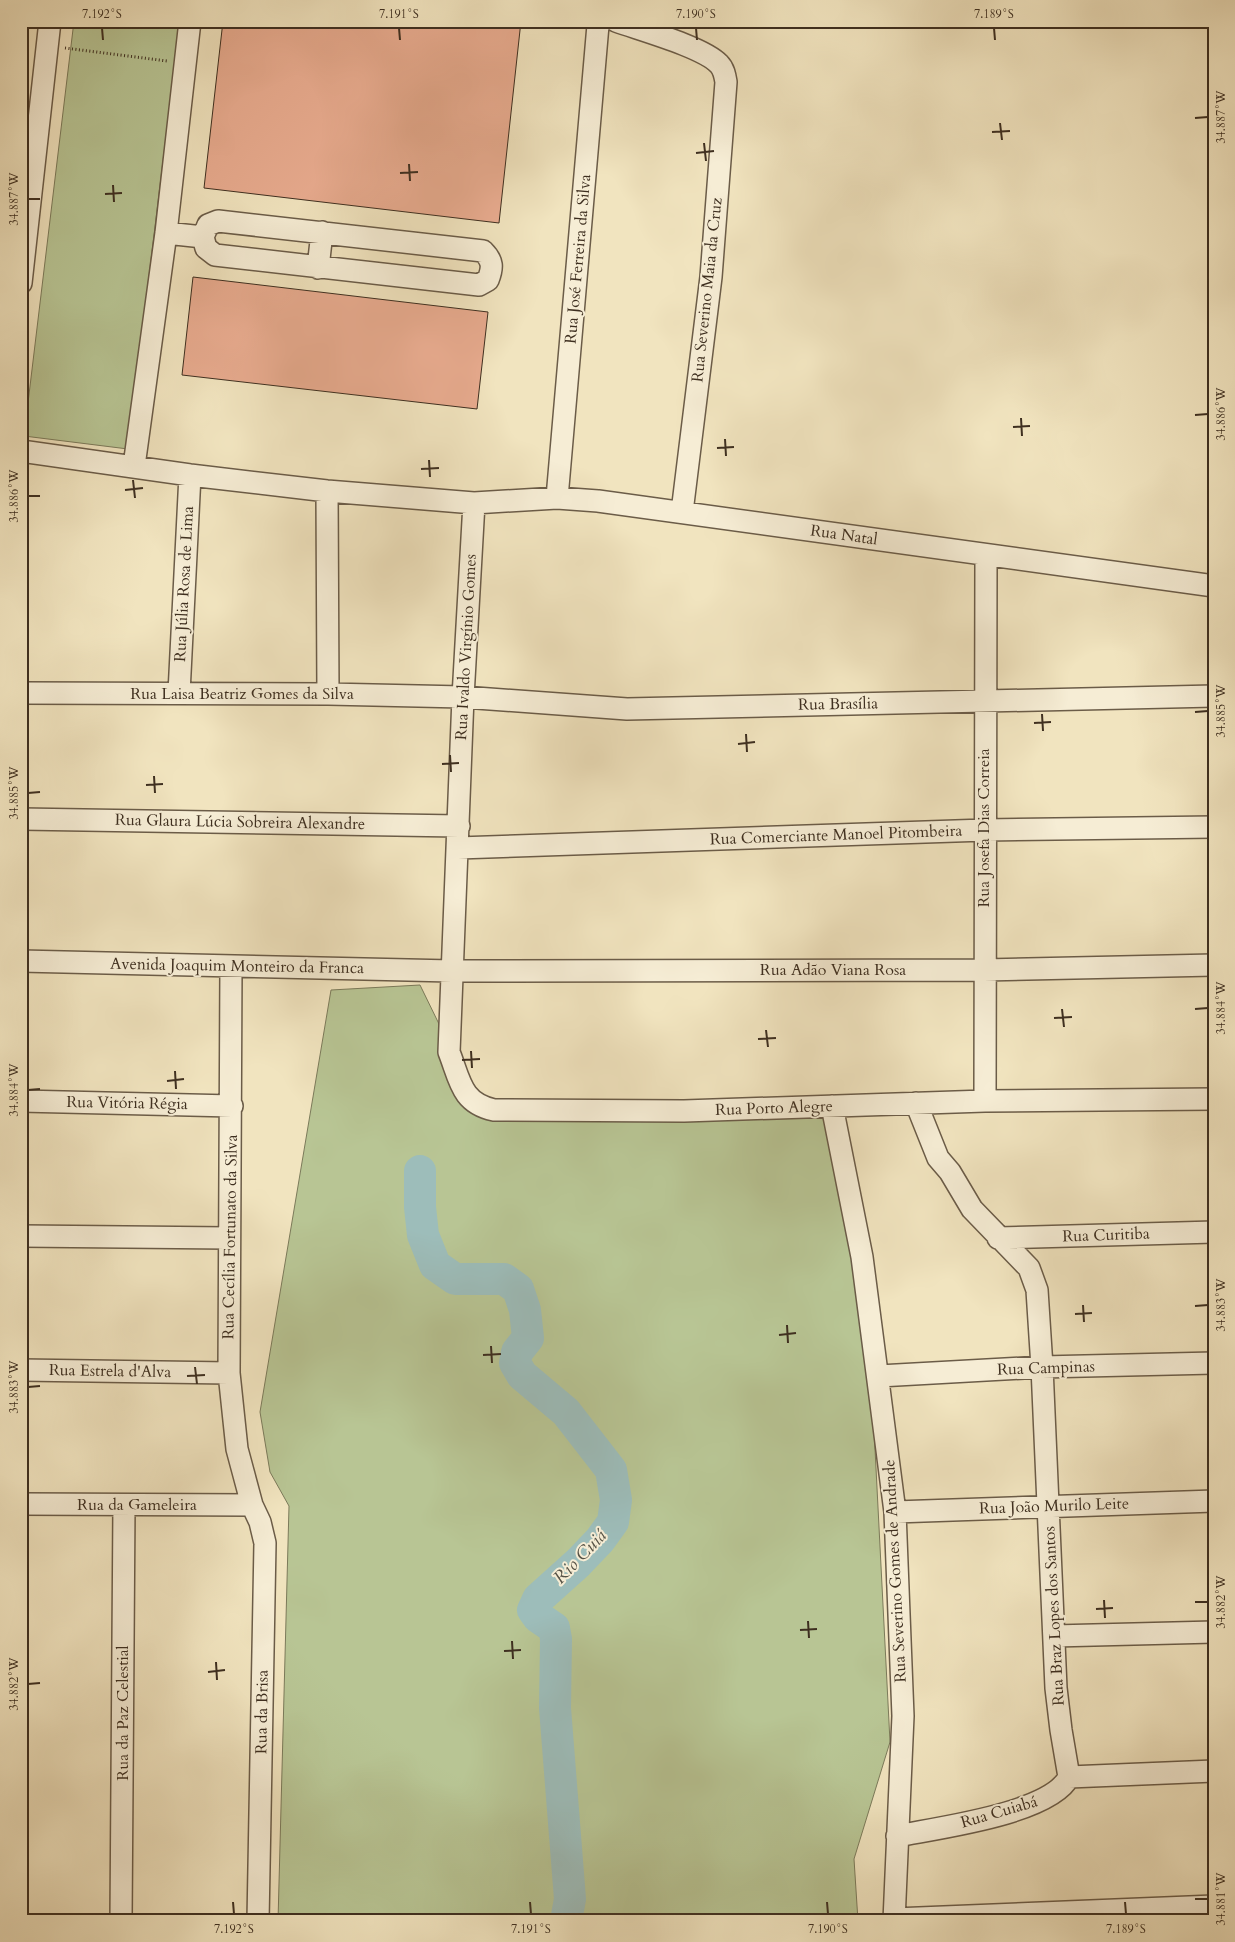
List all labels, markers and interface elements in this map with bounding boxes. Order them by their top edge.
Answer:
text: 7.192°S [82,6,122,22]
text: 7.191°S [379,6,419,22]
text: 7.190°S [676,6,716,22]
text: 7.189°S [974,6,1014,22]
text: 34.887°W [1213,90,1229,144]
text: 34.887°W [6,172,22,226]
street label: Rua José Ferreira da Silva [560,173,596,345]
street label: Rua Severino Maia da Cruz [686,197,728,383]
text: 34.886°W [1213,387,1229,441]
text: 34.886°W [6,469,22,523]
street label: Rua Júlia Rosa de Lima [169,505,199,662]
street label: Rua Natal [809,519,879,551]
street label: Rua Ivaldo Virgínio Gomes [450,553,482,741]
street label: Rua Laisa Beatriz Gomes da Silva [130,683,354,705]
text: 34.885°W [1213,684,1229,738]
street label: Rua Brasília [798,692,878,716]
street label: Rua Josefa Dias Correia [973,748,995,908]
text: 34.885°W [6,766,22,820]
street label: Rua Glaura Lúcia Sobreira Alexandre [115,809,365,835]
street label: Rua Comerciante Manoel Pitombeira [709,820,963,850]
street label: Avenida Joaquim Monteiro da Franca [110,953,364,979]
street label: Rua Adão Viana Rosa [760,959,906,981]
text: 34.884°W [1213,981,1229,1035]
text: 34.884°W [6,1063,22,1117]
street label: Rua Vitória Régia [66,1091,188,1115]
street label: Rua Porto Alegre [715,1095,833,1121]
street label: Rua Cecília Fortunato da Silva [217,1134,243,1340]
street label: Rua Curitiba [1062,1222,1150,1248]
text: 34.883°W [1213,1278,1229,1332]
street label: Rua Campinas [997,1355,1095,1381]
street label: Rua Estrela d'Alva [49,1359,171,1383]
text: 34.883°W [6,1360,22,1414]
street label: Rua Severino Gomes de Andrade [878,1459,912,1683]
street label: Rua João Murilo Leite [979,1492,1129,1520]
street label: Rua da Gameleira [77,1494,197,1516]
water label: Rio Cuiá [548,1524,613,1590]
street label: Rua Braz Lopes dos Santos [1038,1526,1070,1706]
text: 34.882°W [1213,1575,1229,1629]
street label: Rua da Paz Celestial [112,1645,134,1781]
text: 34.882°W [6,1657,22,1711]
street label: Rua da Brisa [250,1670,274,1754]
street label: Rua Cuiabá [958,1791,1040,1833]
text: 34.881°W [1213,1872,1229,1926]
text: 7.192°S [214,1921,254,1937]
text: 7.191°S [511,1921,551,1937]
text: 7.190°S [808,1921,848,1937]
text: 7.189°S [1106,1921,1146,1937]

